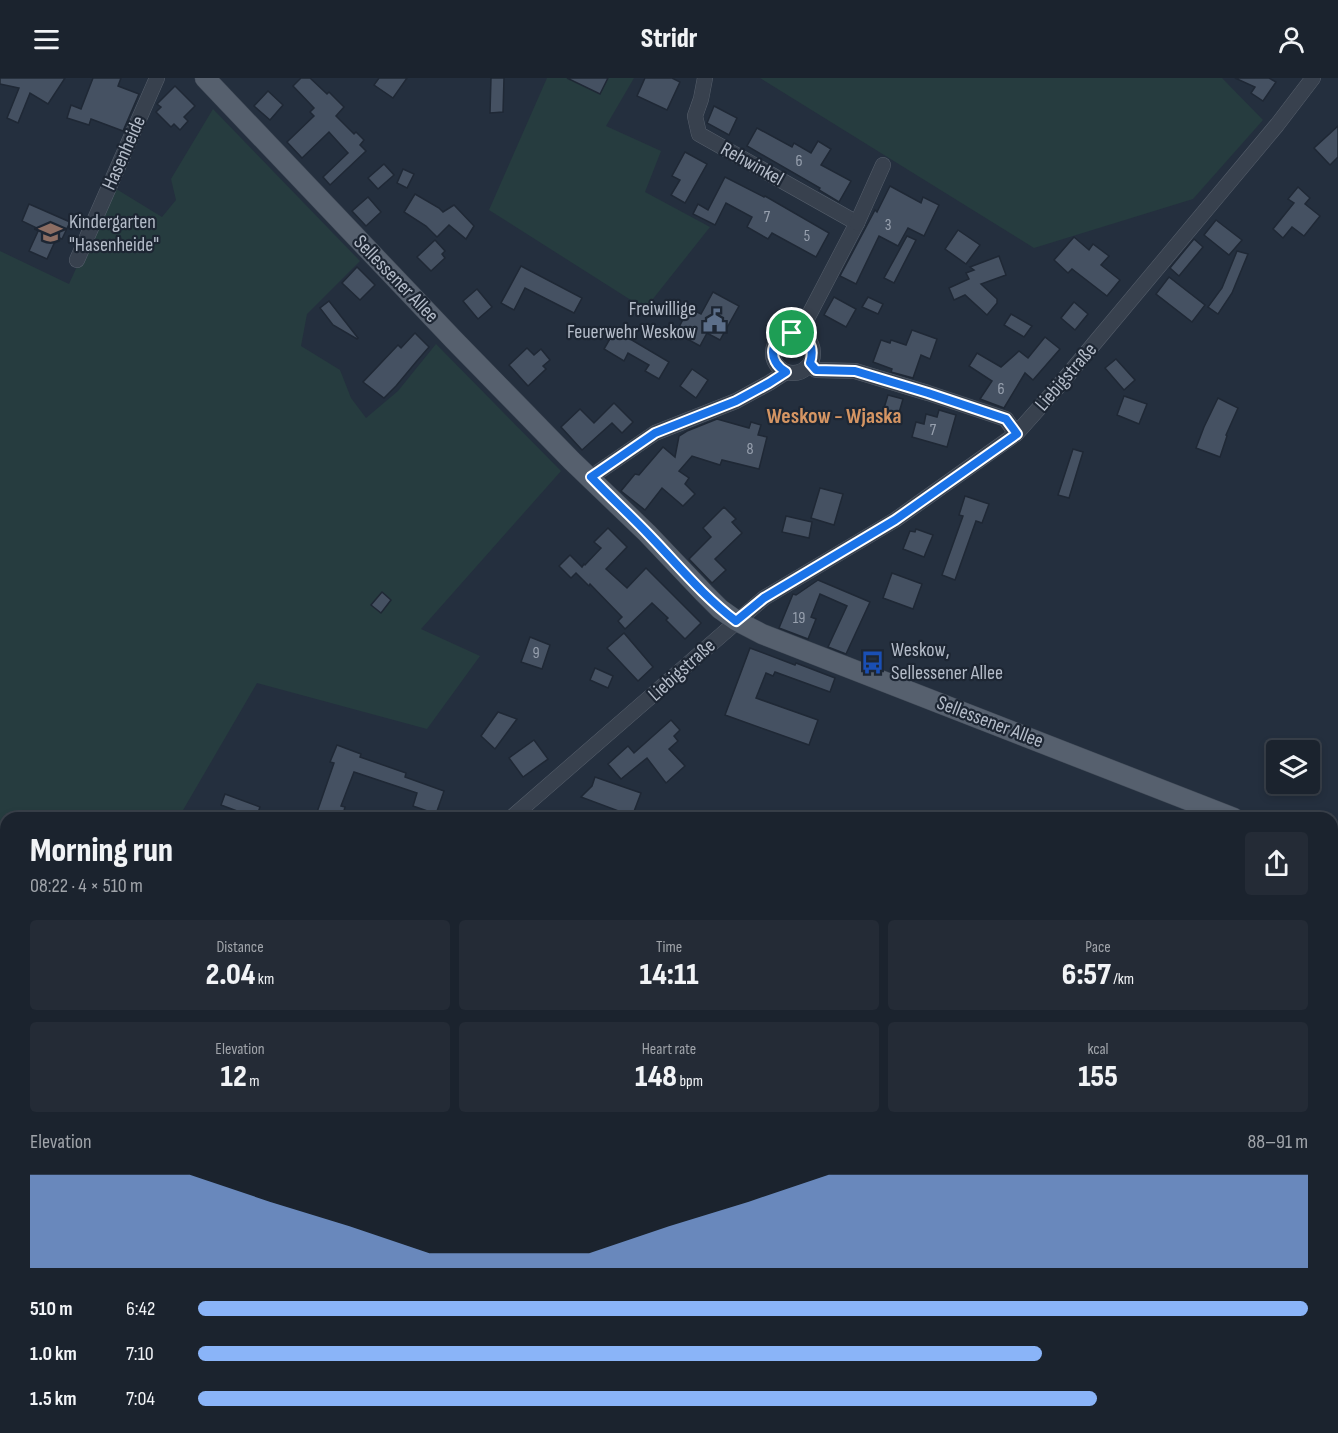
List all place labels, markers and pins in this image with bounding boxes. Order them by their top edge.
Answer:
place label: Kindergarten "Hasenheide" [69,210,159,257]
school or university icon: Kindergarten "Hasenheide" [38,220,64,246]
place label: Freiwillige Feuerwehr Weskow [567,297,696,344]
public building icon: Freiwillige Feuerwehr Weskow [701,307,727,333]
pin [766,307,817,358]
place label: Weskow, Sellessener Allee [891,638,1003,685]
bus stop icon: Weskow, Sellessener Allee [860,649,886,675]

